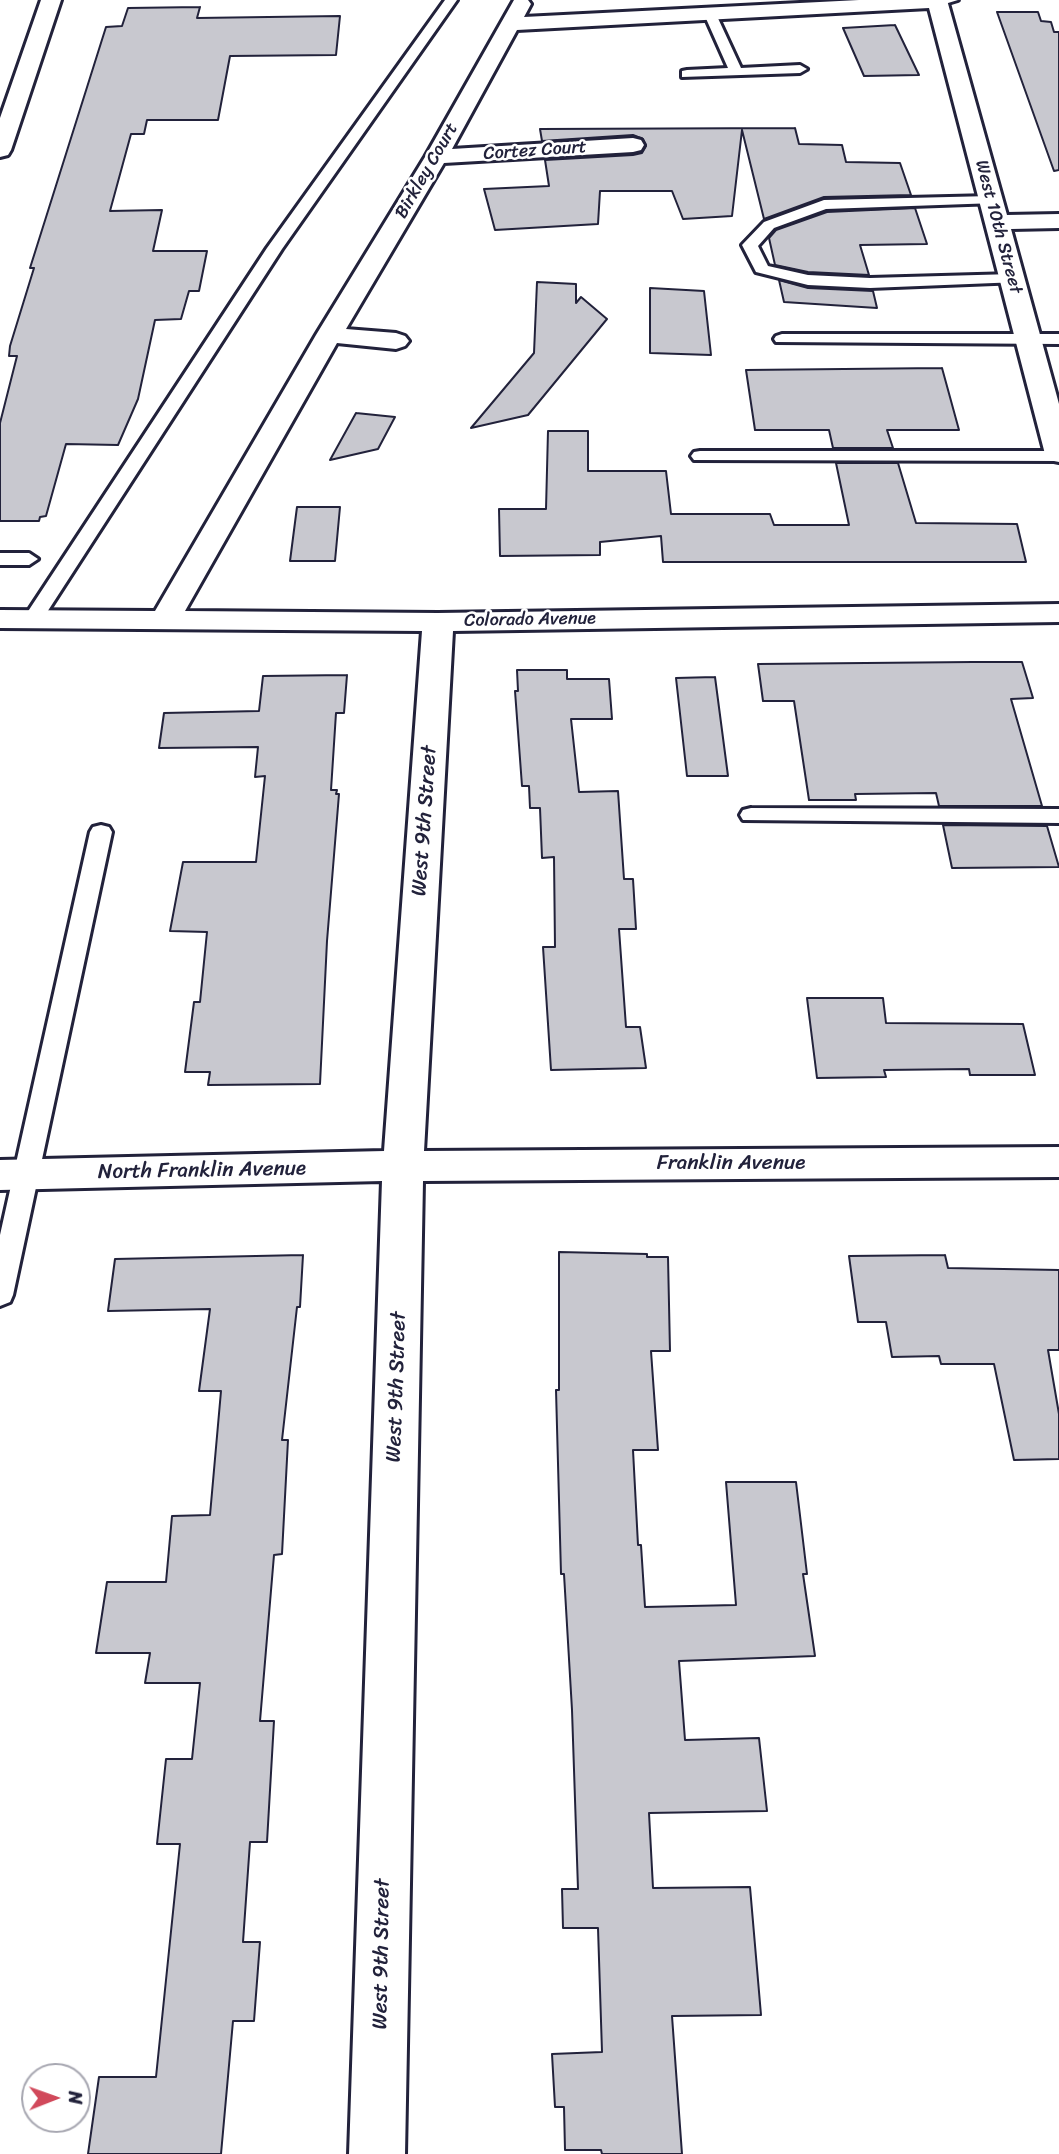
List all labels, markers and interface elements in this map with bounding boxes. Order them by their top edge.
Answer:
street label: Birkley Court [391,119,463,223]
street label: Cortez Court [483,137,587,165]
street label: West 10th Street [970,158,1026,296]
street label: Colorado Avenue [464,608,596,632]
street label: West 9th Street [407,745,443,897]
street label: Franklin Avenue [657,1151,805,1177]
street label: North Franklin Avenue [98,1157,306,1185]
street label: West 9th Street [382,1311,412,1463]
street label: West 9th Street [368,1878,396,2030]
north arrow [21,2063,91,2133]
text: N [59,2091,92,2105]

